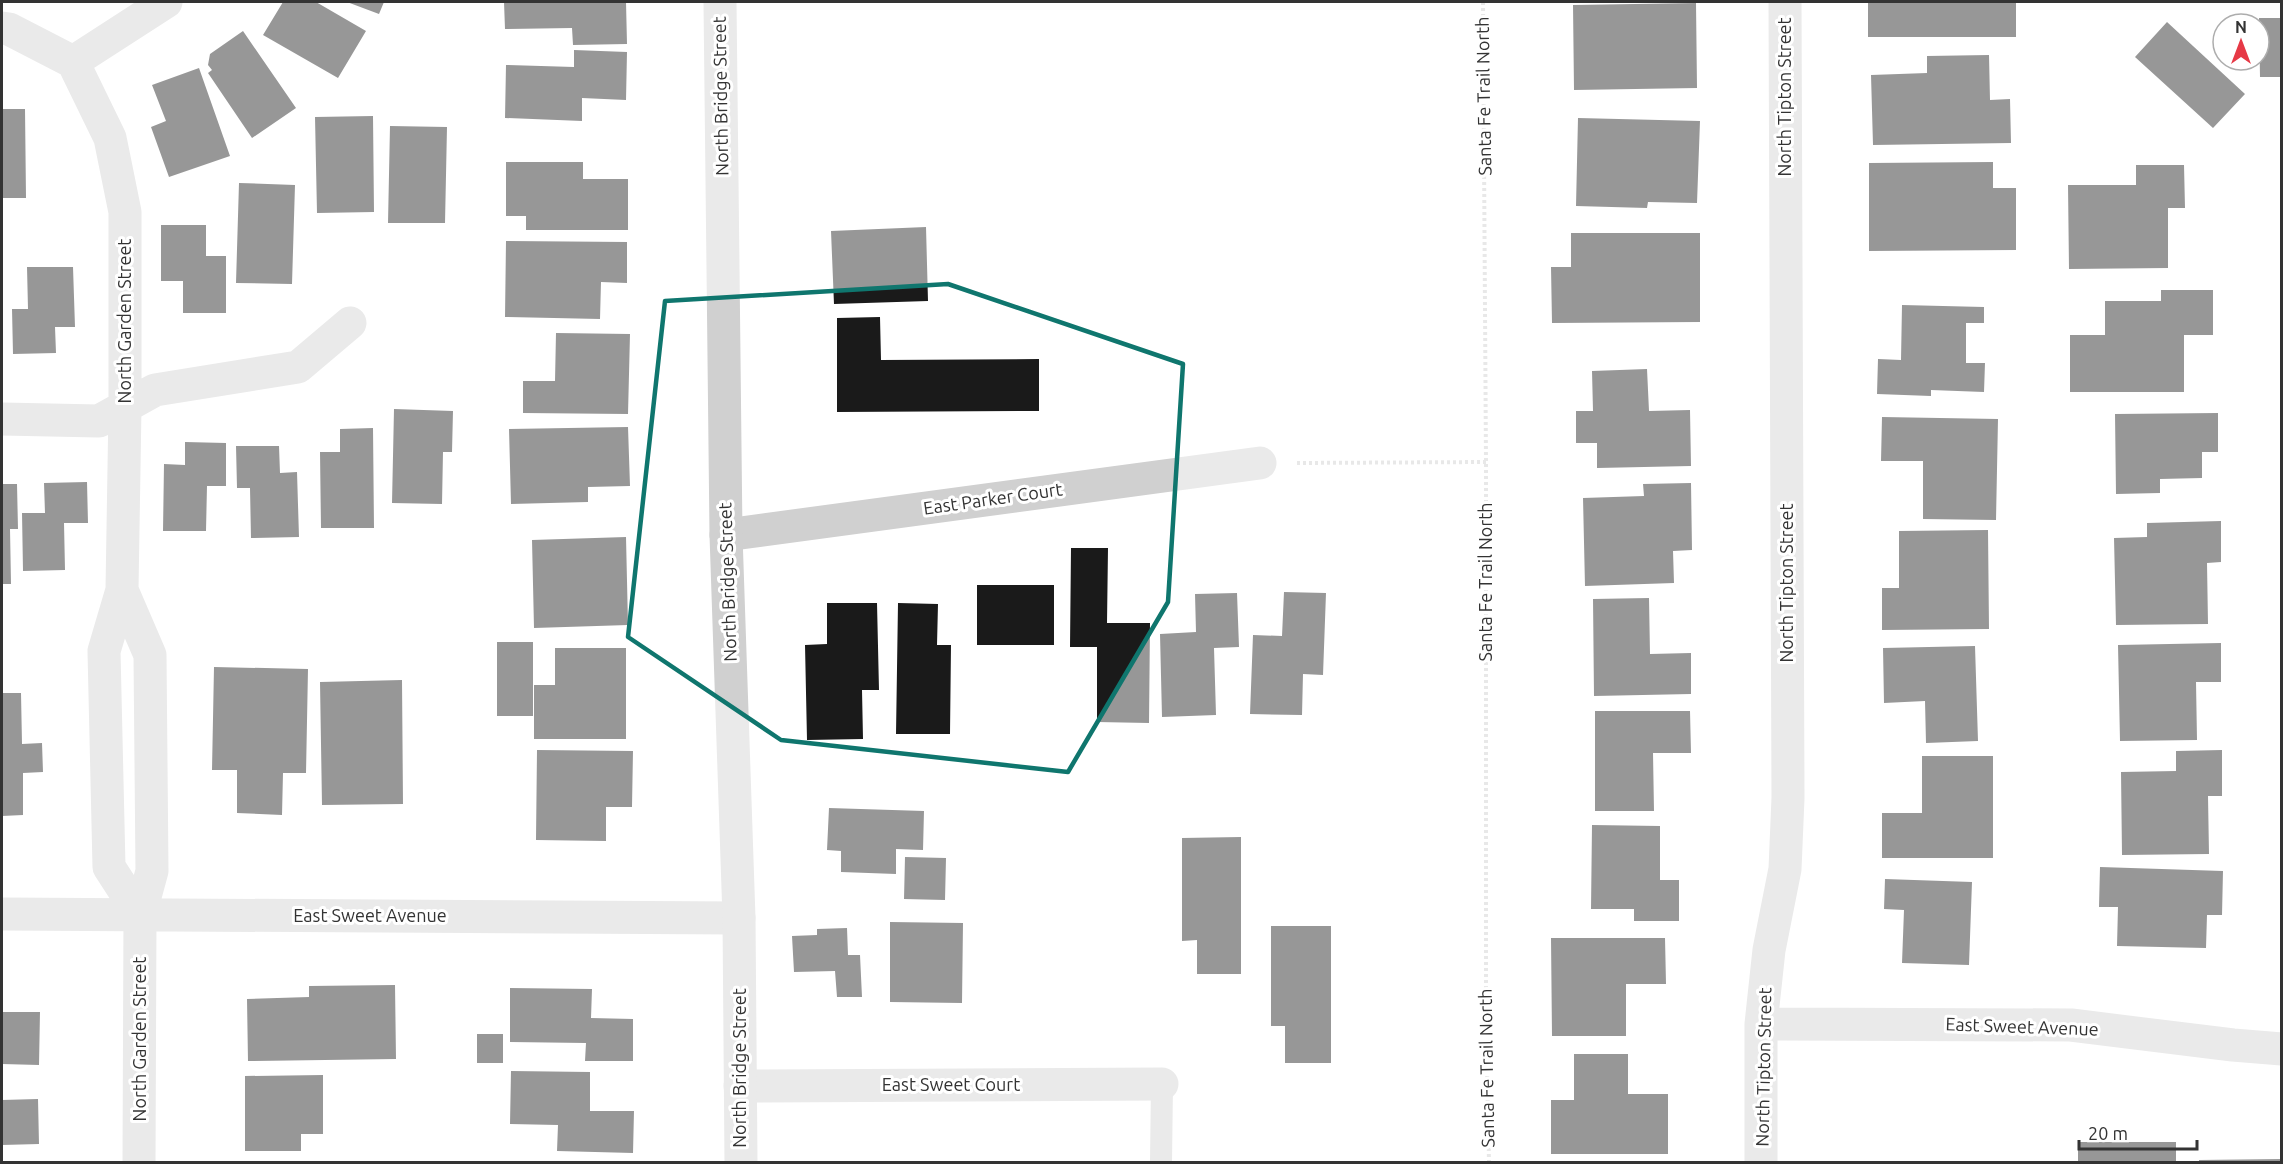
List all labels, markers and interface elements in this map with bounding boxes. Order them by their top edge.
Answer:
north arrow [2211,12,2271,72]
street label: North Bridge Street [709,16,731,176]
street label: Santa Fe Trail North [1472,16,1494,176]
street label: North Tipton Street [1774,17,1794,177]
text: N [2235,18,2247,36]
street label: North Garden Street [114,239,134,403]
street label: East Parker Court [922,478,1064,518]
street label: North Bridge Street [714,502,740,662]
street label: Santa Fe Trail North [1475,502,1495,662]
street label: North Tipton Street [1776,503,1796,663]
street label: East Sweet Avenue [293,905,447,925]
street label: North Garden Street [129,957,149,1121]
street label: North Tipton Street [1752,987,1774,1147]
street label: North Bridge Street [729,988,749,1148]
street label: Santa Fe Trail North [1475,988,1497,1148]
street label: East Sweet Avenue [1945,1013,2099,1039]
street label: East Sweet Court [882,1074,1020,1094]
scale bar [2079,1113,2198,1151]
text: 20 m [2088,1123,2128,1143]

